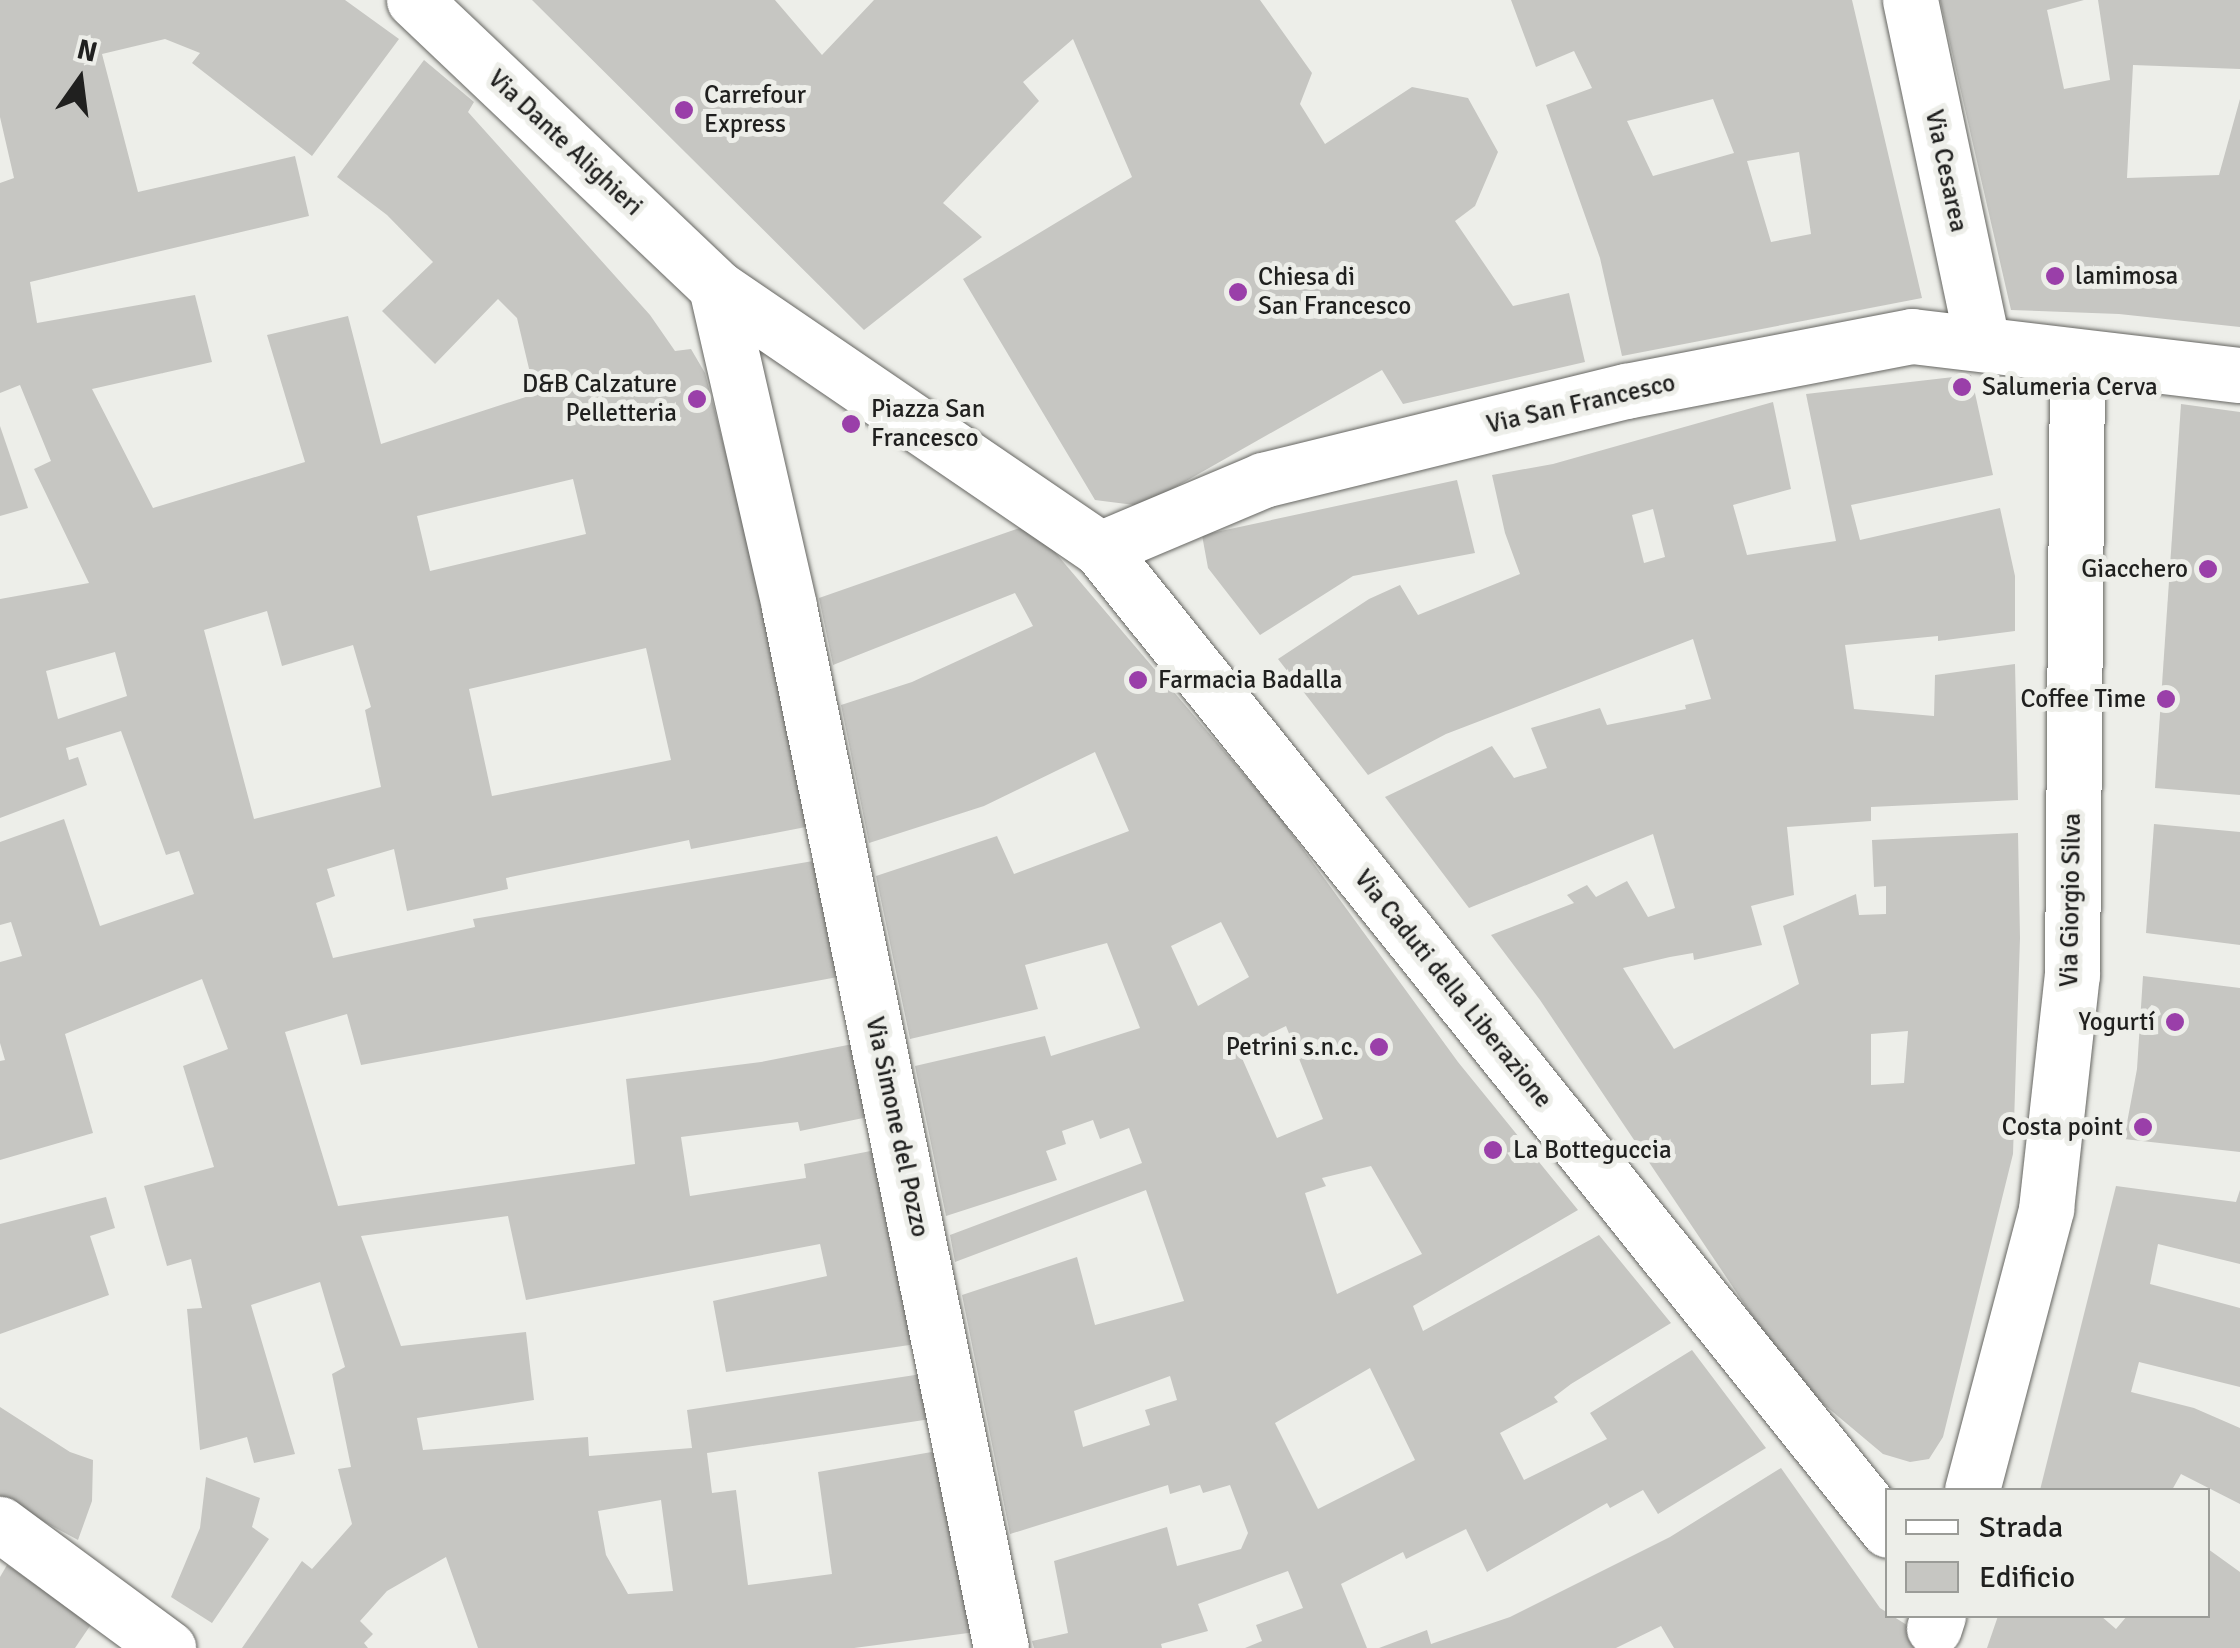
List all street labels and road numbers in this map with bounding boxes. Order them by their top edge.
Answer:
street label: Via Dante Alighieri [482,64,648,222]
street label: Via Cesarea [1918,107,1974,235]
street label: Via San Francesco [1484,368,1678,440]
street label: Via Giorgio Silva [2054,813,2088,987]
street label: Via Caduti della Liberazione [1348,864,1558,1114]
street label: Via Simone del Pozzo [859,1014,935,1240]

